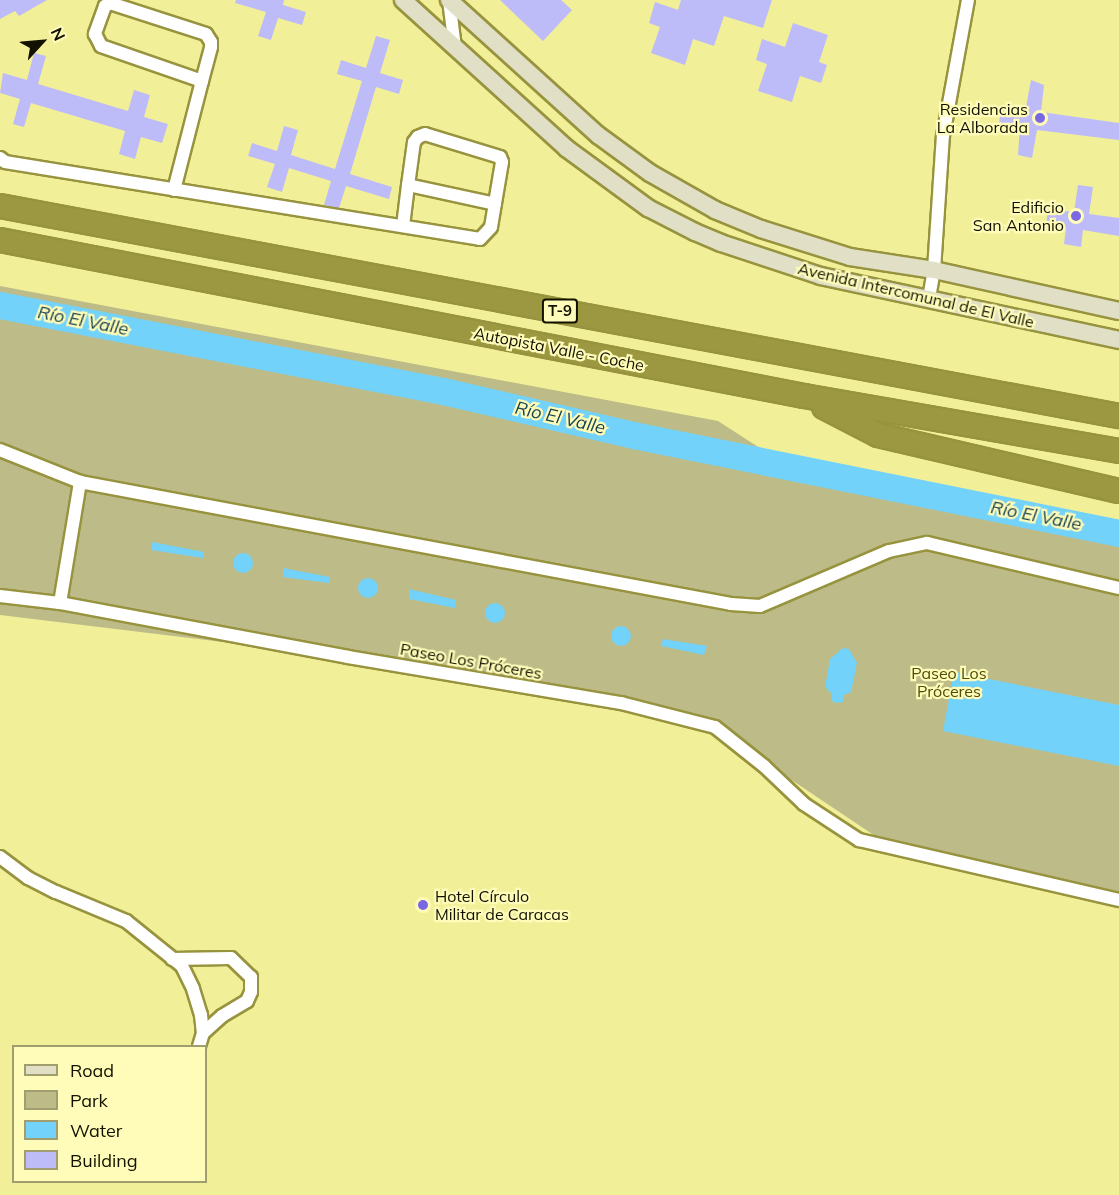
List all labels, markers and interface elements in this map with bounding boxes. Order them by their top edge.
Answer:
north arrow [12,12,72,72]
text: N [47,24,70,44]
place label: Residencias La Alborada [937,99,1028,137]
marker: Residencias La Alborada [1033,111,1047,125]
place label: Edificio San Antonio [973,197,1064,235]
marker: Edificio San Antonio [1069,209,1083,223]
street label: Avenida Intercomunal de El Valle [796,258,1036,332]
road number: T-9 [540,299,580,323]
water label: Río El Valle [36,302,130,340]
street label: Autopista Valle - Coche [472,323,646,375]
water label: Río El Valle [513,397,607,439]
water label: Río El Valle [989,497,1083,535]
street label: Paseo Los Próceres [399,639,543,683]
park label: Paseo Los Próceres [911,663,987,701]
place label: Hotel Círculo Militar de Caracas [435,886,569,924]
marker: Hotel Círculo Militar de Caracas [416,898,430,912]
legend [12,1045,207,1183]
text: Road [70,1059,114,1082]
text: Park [70,1089,108,1112]
text: Water [70,1119,122,1142]
text: Building [70,1149,138,1172]

